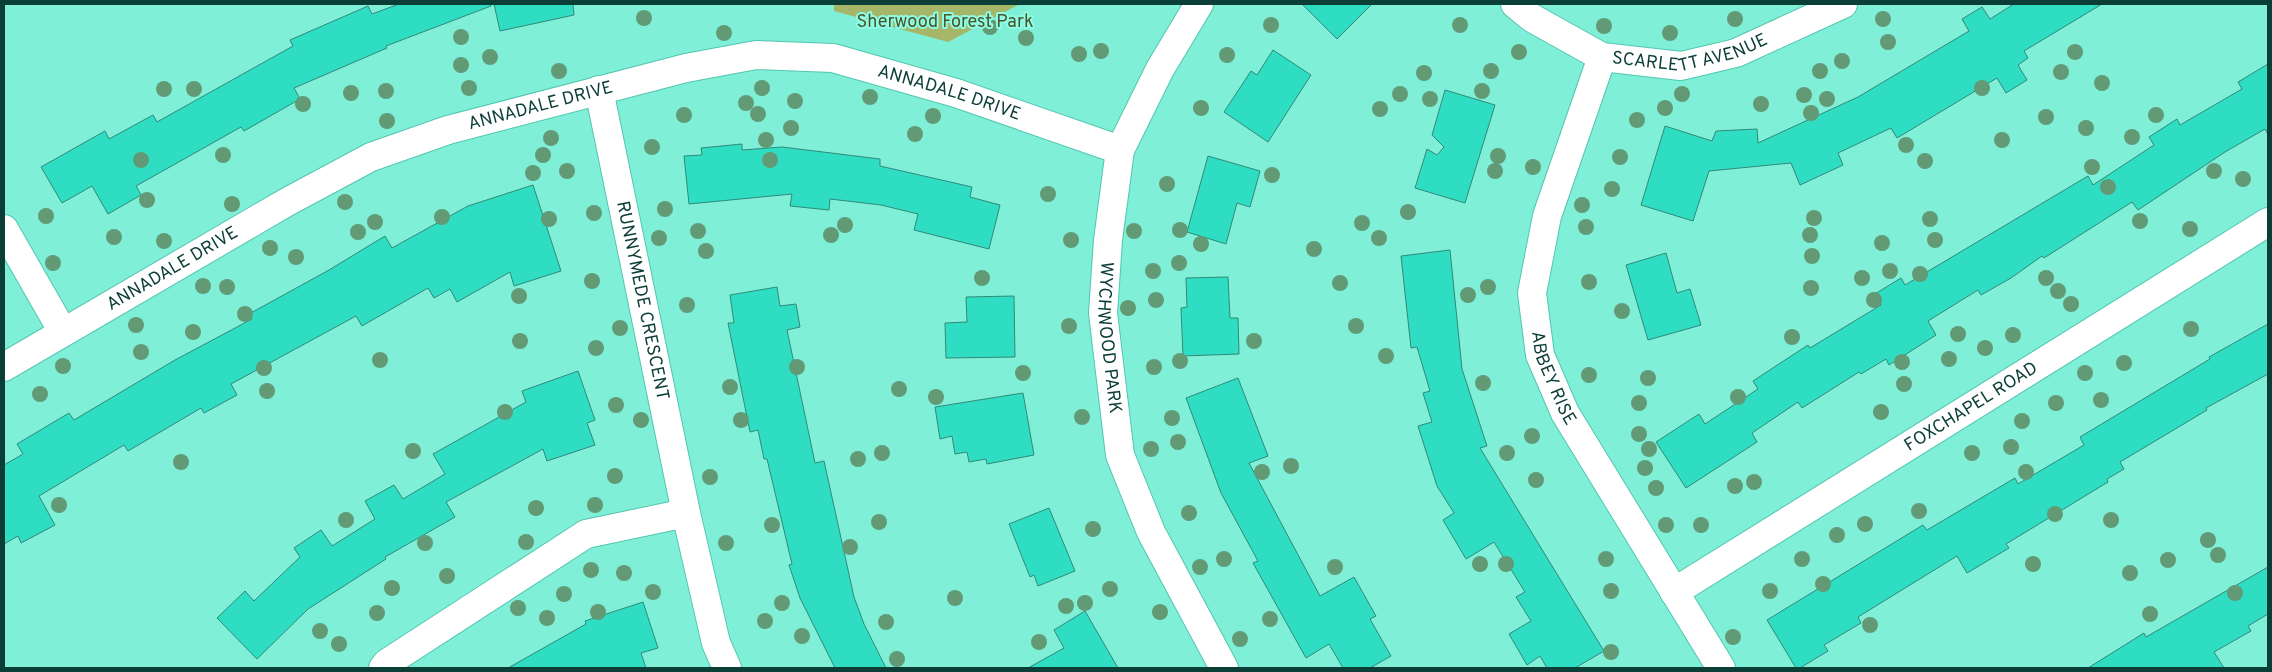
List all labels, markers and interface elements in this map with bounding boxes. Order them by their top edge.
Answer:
park label: Sherwood Forest Park [857,11,1033,34]
street label: SCARLETT AVENUE [1611,29,1771,78]
street label: ANNADALE DRIVE [875,60,1024,126]
street label: ANNADALE DRIVE [466,76,615,136]
street label: RUNNYMEDE CRESCENT [611,199,674,402]
street label: ANNADALE DRIVE [102,221,242,316]
street label: WYCHWOOD PARK [1091,261,1126,415]
street label: ABBEY RISE [1526,330,1581,430]
street label: FOXCHAPEL ROAD [1900,357,2042,457]

